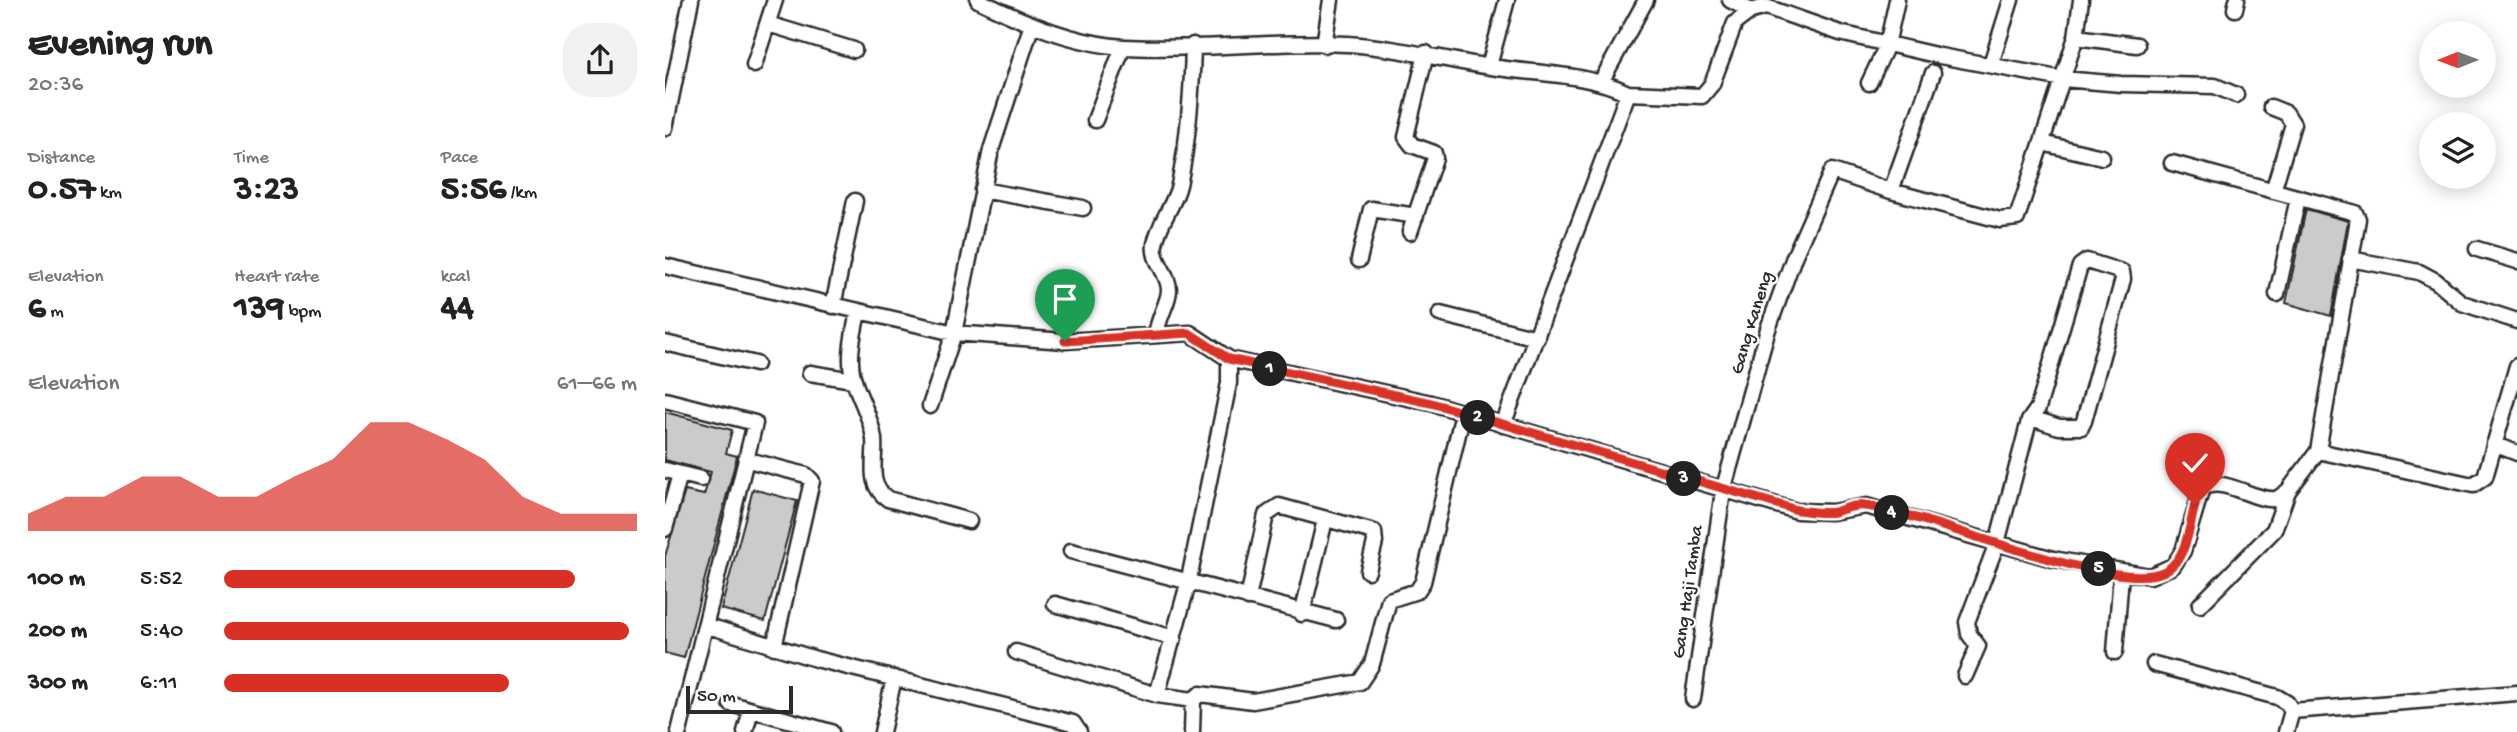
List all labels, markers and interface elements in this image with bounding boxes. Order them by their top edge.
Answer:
north arrow [2419,21,2495,98]
map controls [2419,21,2496,189]
button: share [563,23,637,97]
text: Evening run [28,24,212,68]
text: 20:36 [28,72,83,99]
button: layers [2419,112,2496,189]
text: Distance [28,147,95,170]
text: Time [234,147,269,170]
text: Pace [441,147,478,170]
text: 0.57 [28,170,95,211]
text: 3:23 [234,170,299,211]
text: 5:56 [441,170,506,211]
text: km [95,182,122,205]
text: /km [506,182,537,205]
text: Elevation [28,266,104,289]
text: Heart rate [234,266,319,289]
text: kcal [441,266,470,289]
pin [1035,269,1095,341]
street label: Gang Kaneng [1726,269,1780,377]
icon: arrive [1046,280,1084,318]
text: 6 [28,289,46,330]
text: 139 [234,289,284,330]
text: 44 [441,289,474,330]
text: m [46,301,64,324]
text: bpm [284,301,322,324]
pin: 1 [1253,352,1287,386]
text: 1 [1266,357,1273,380]
text: Elevation [28,371,119,398]
text: 61–66 m [557,371,637,398]
pin: 2 [1461,400,1495,436]
text: 2 [1473,406,1482,429]
pin [2165,433,2225,505]
icon: check [2176,444,2214,482]
pin: 3 [1667,462,1701,496]
text: 3 [1679,467,1688,490]
pin: 4 [1875,496,1909,530]
text: 4 [1887,501,1896,524]
street label: Gang Haji Tamba [1668,522,1710,660]
pin: 5 [2081,552,2117,586]
text: 5 [2094,557,2104,580]
text: 100 m [28,566,85,593]
text: 5:52 [140,566,183,593]
text: 200 m [28,618,87,645]
text: 5:40 [140,618,183,645]
text: 300 m [28,670,88,697]
text: 6:11 [140,670,177,697]
scale bar [686,683,793,715]
text: 50 m [697,686,736,709]

